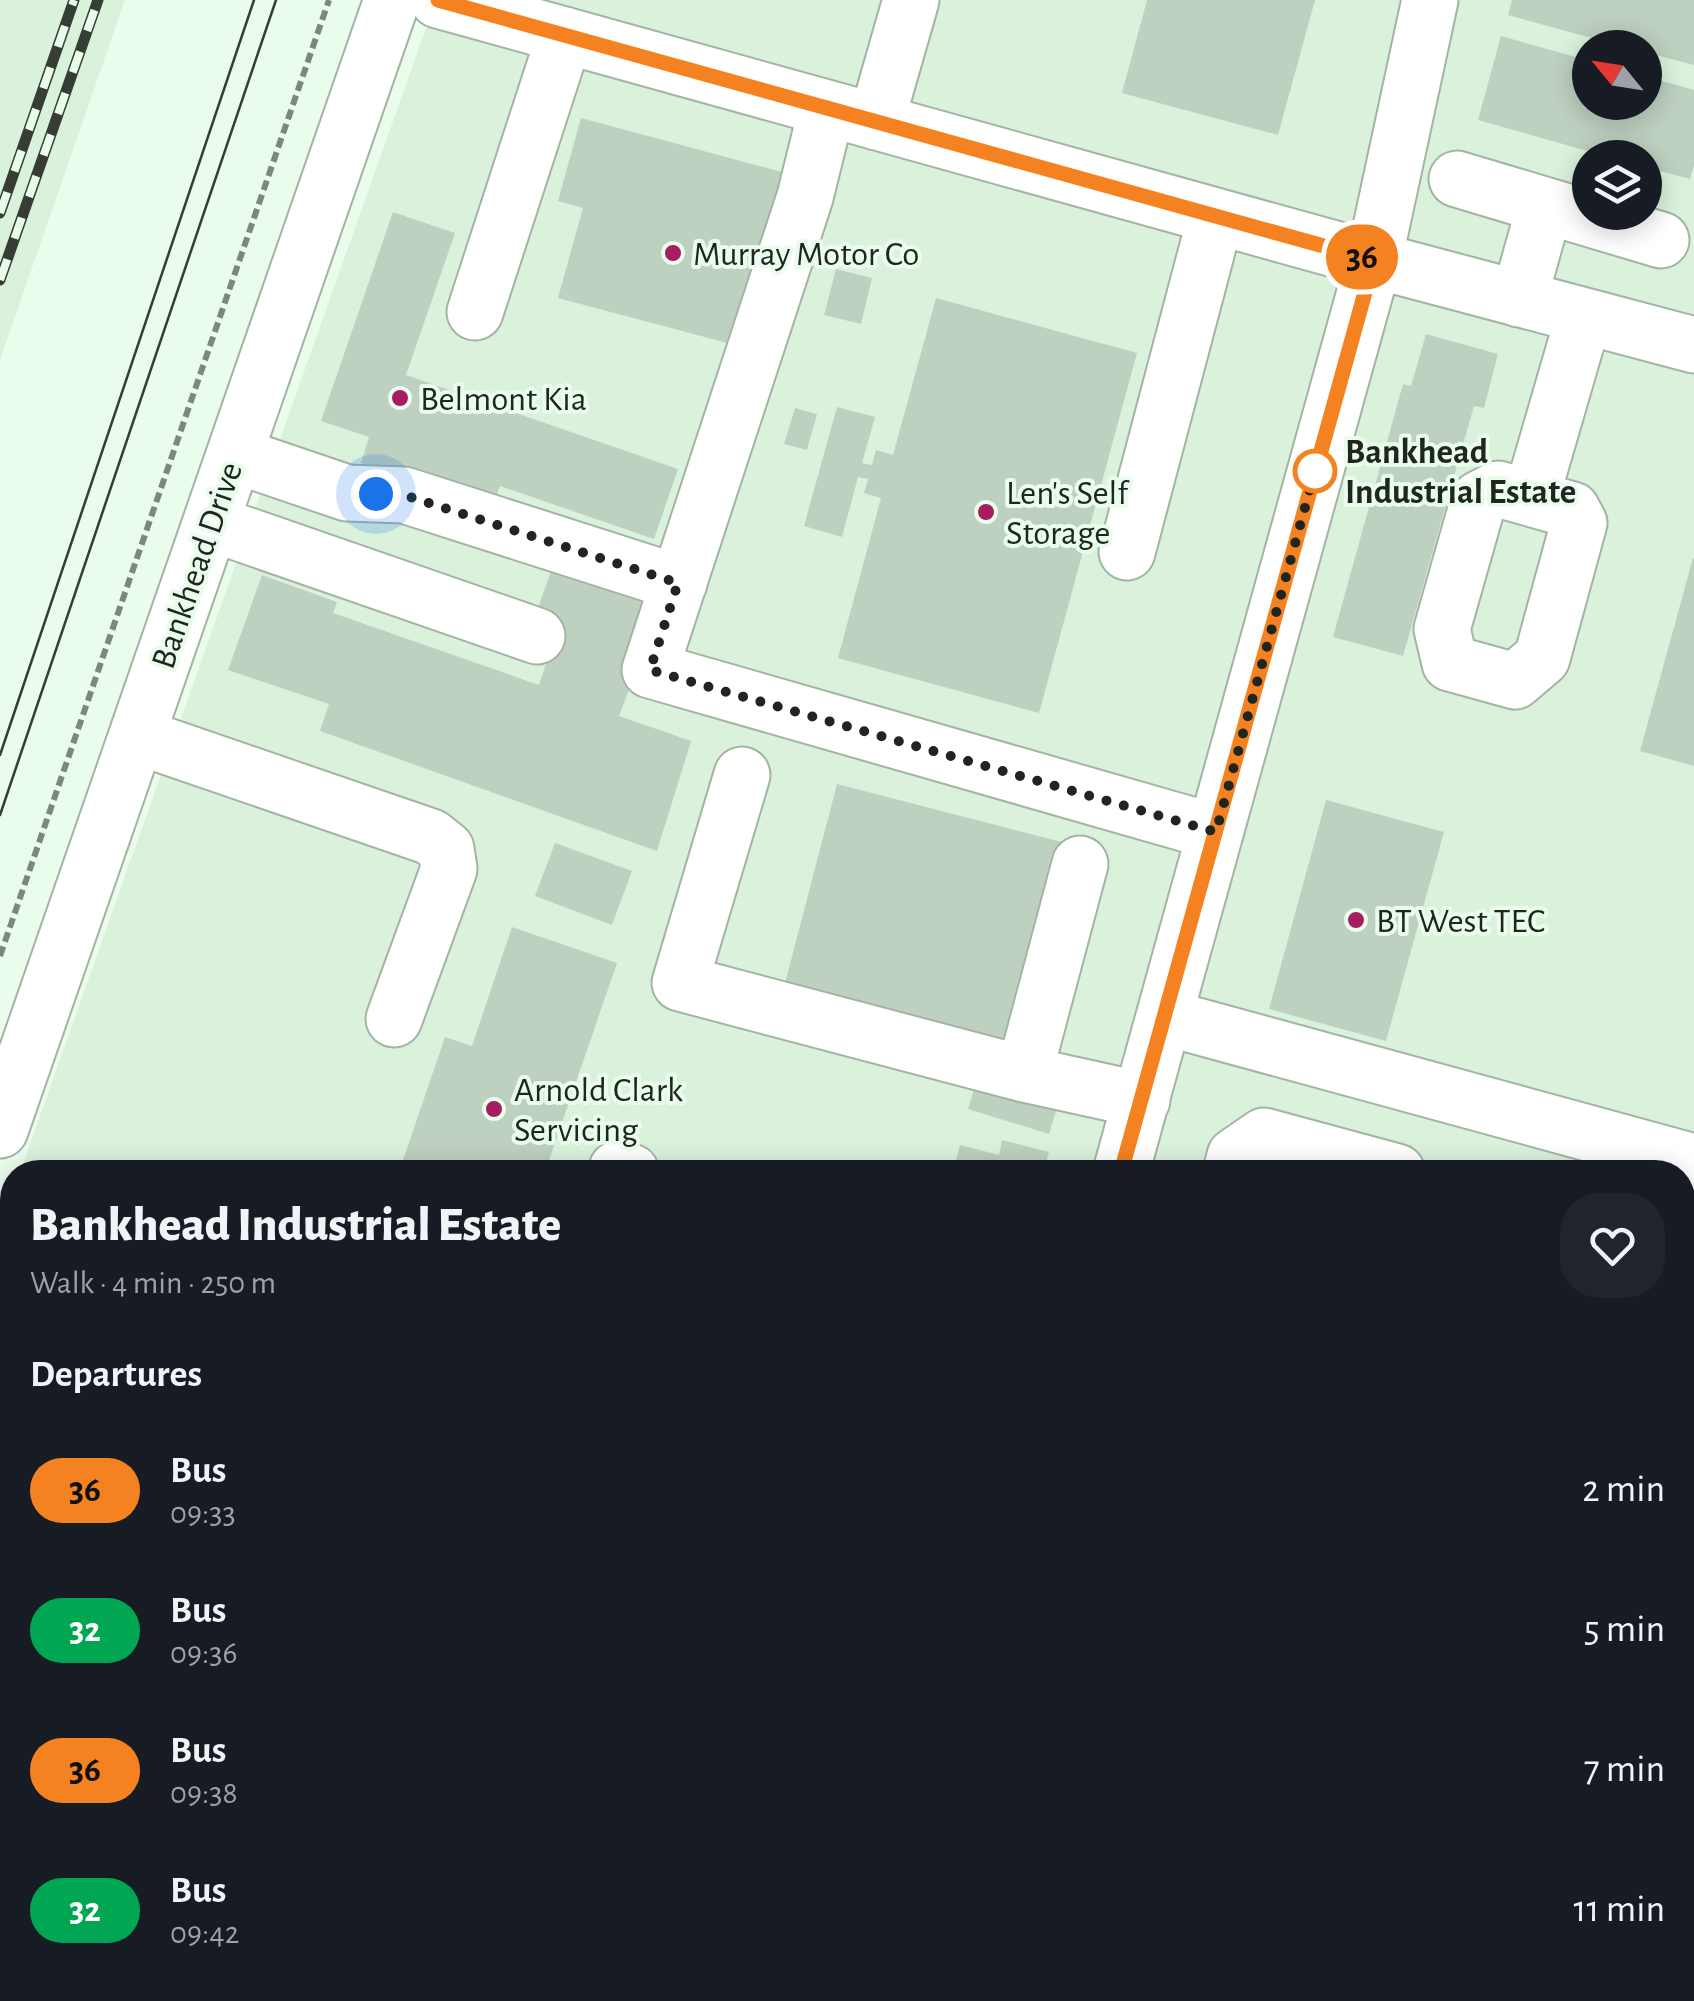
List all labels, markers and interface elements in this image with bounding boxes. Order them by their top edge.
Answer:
north arrow [1572,30,1662,120]
map controls [1572,30,1662,230]
button: layers [1572,140,1662,230]
line badge: 36 [1317,224,1407,290]
place label: Murray Motor Co [693,237,920,272]
text: 36 [1346,240,1378,275]
marker: Murray Motor Co [662,242,684,264]
place label: Belmont Kia [420,382,587,417]
marker: Belmont Kia [389,387,411,409]
place label: Bankhead Industrial Estate [1345,435,1576,510]
marker: Bankhead Industrial Estate [1294,450,1336,492]
street label: Bankhead Drive [146,458,249,673]
your location [351,469,401,519]
place label: Len's Self Storage [1006,476,1130,551]
marker: Len's Self Storage [975,501,997,523]
place label: BT West TEC [1376,904,1545,939]
marker: BT West TEC [1345,909,1367,931]
place label: Arnold Clark Servicing [514,1073,683,1148]
marker: Arnold Clark Servicing [483,1098,505,1120]
button: heart [1560,1193,1665,1298]
text: Bankhead Industrial Estate [30,1202,561,1250]
text: Walk · 4 min · 250 m [30,1267,276,1299]
text: Departures [30,1356,202,1394]
text: Bus [170,1452,226,1490]
text: 2 min [1582,1471,1665,1509]
text: 36 [69,1473,101,1508]
text: 09:33 [170,1497,236,1529]
text: Bus [170,1592,226,1630]
text: 5 min [1584,1611,1665,1649]
text: 32 [69,1613,101,1648]
text: 09:36 [170,1637,238,1669]
text: Bus [170,1732,226,1770]
text: 7 min [1584,1751,1665,1789]
text: 36 [69,1753,101,1788]
text: 09:38 [170,1777,238,1809]
text: Bus [170,1872,226,1910]
text: 11 min [1573,1891,1665,1929]
text: 32 [69,1893,101,1928]
text: 09:42 [170,1917,239,1949]

